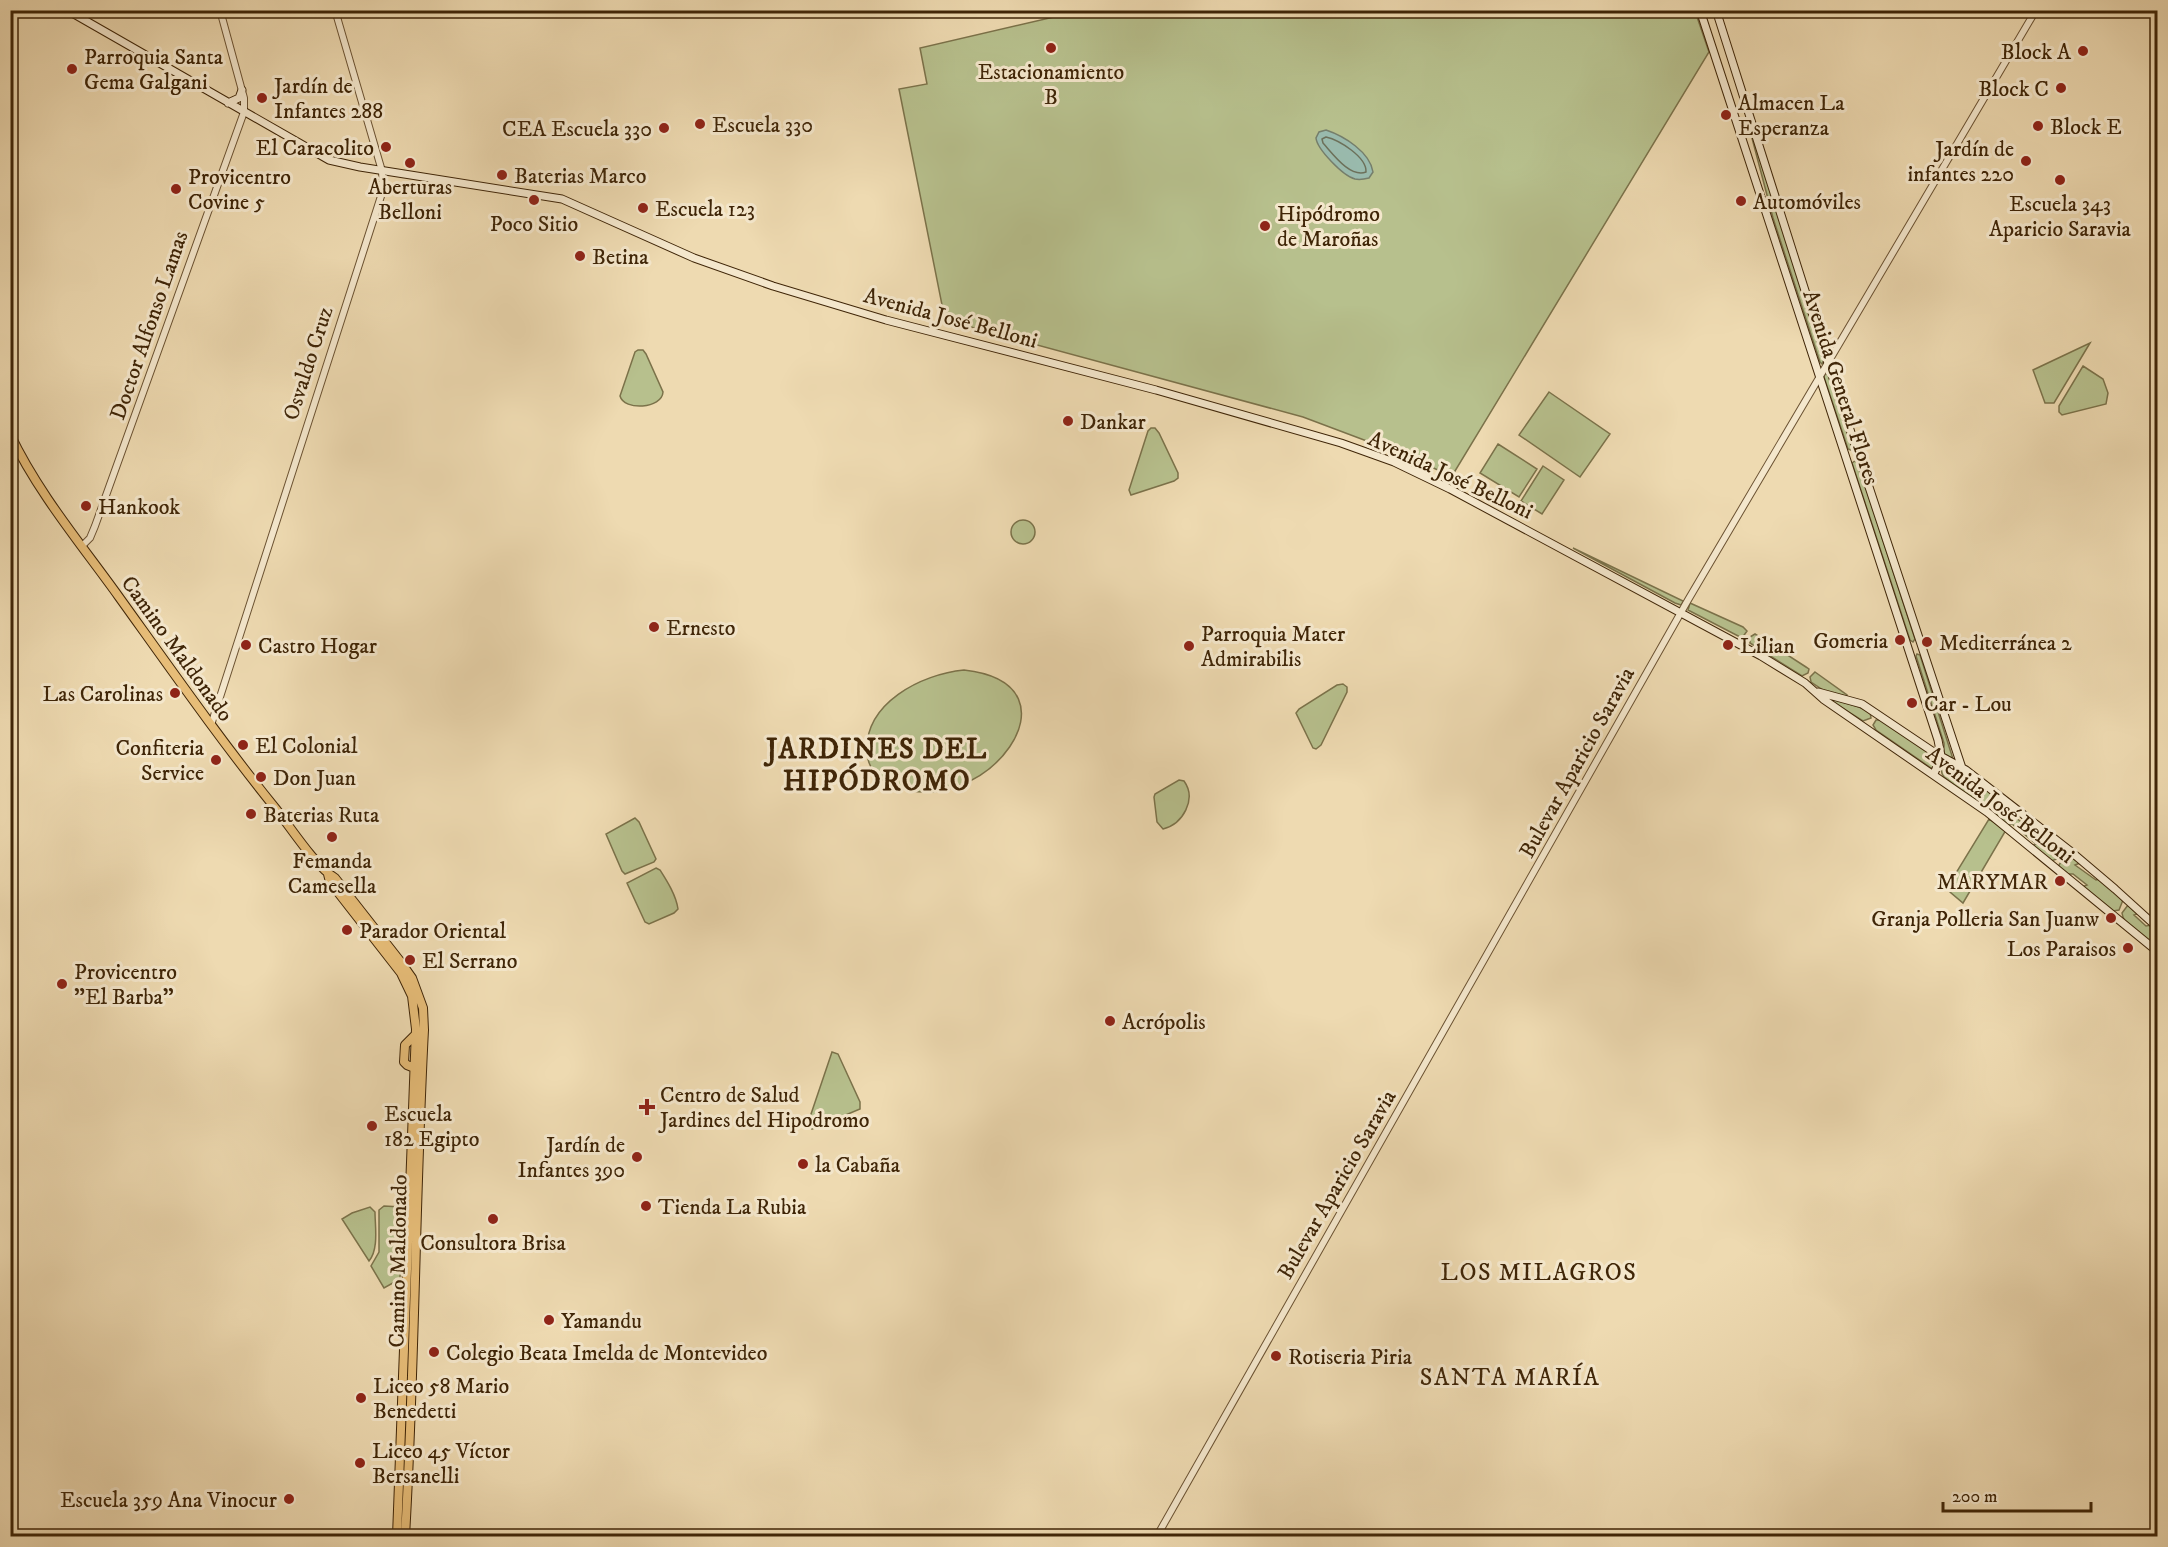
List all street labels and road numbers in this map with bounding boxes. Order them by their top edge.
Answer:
street label: Doctor Alfonso Lamas [104,227,194,424]
street label: Avenida José Belloni [861,282,1040,355]
street label: Avenida General Flores [1796,286,1885,488]
street label: Osvaldo Cruz [277,303,340,424]
street label: Avenida José Belloni [1364,425,1537,525]
street label: Camino Maldonado [115,571,239,727]
street label: Bulevar Aparicio Saravia [1514,662,1641,863]
street label: Avenida José Belloni [1921,741,2080,870]
street label: Bulevar Aparicio Saravia [1272,1085,1403,1284]
street label: Camino Maldonado [383,1174,414,1348]

